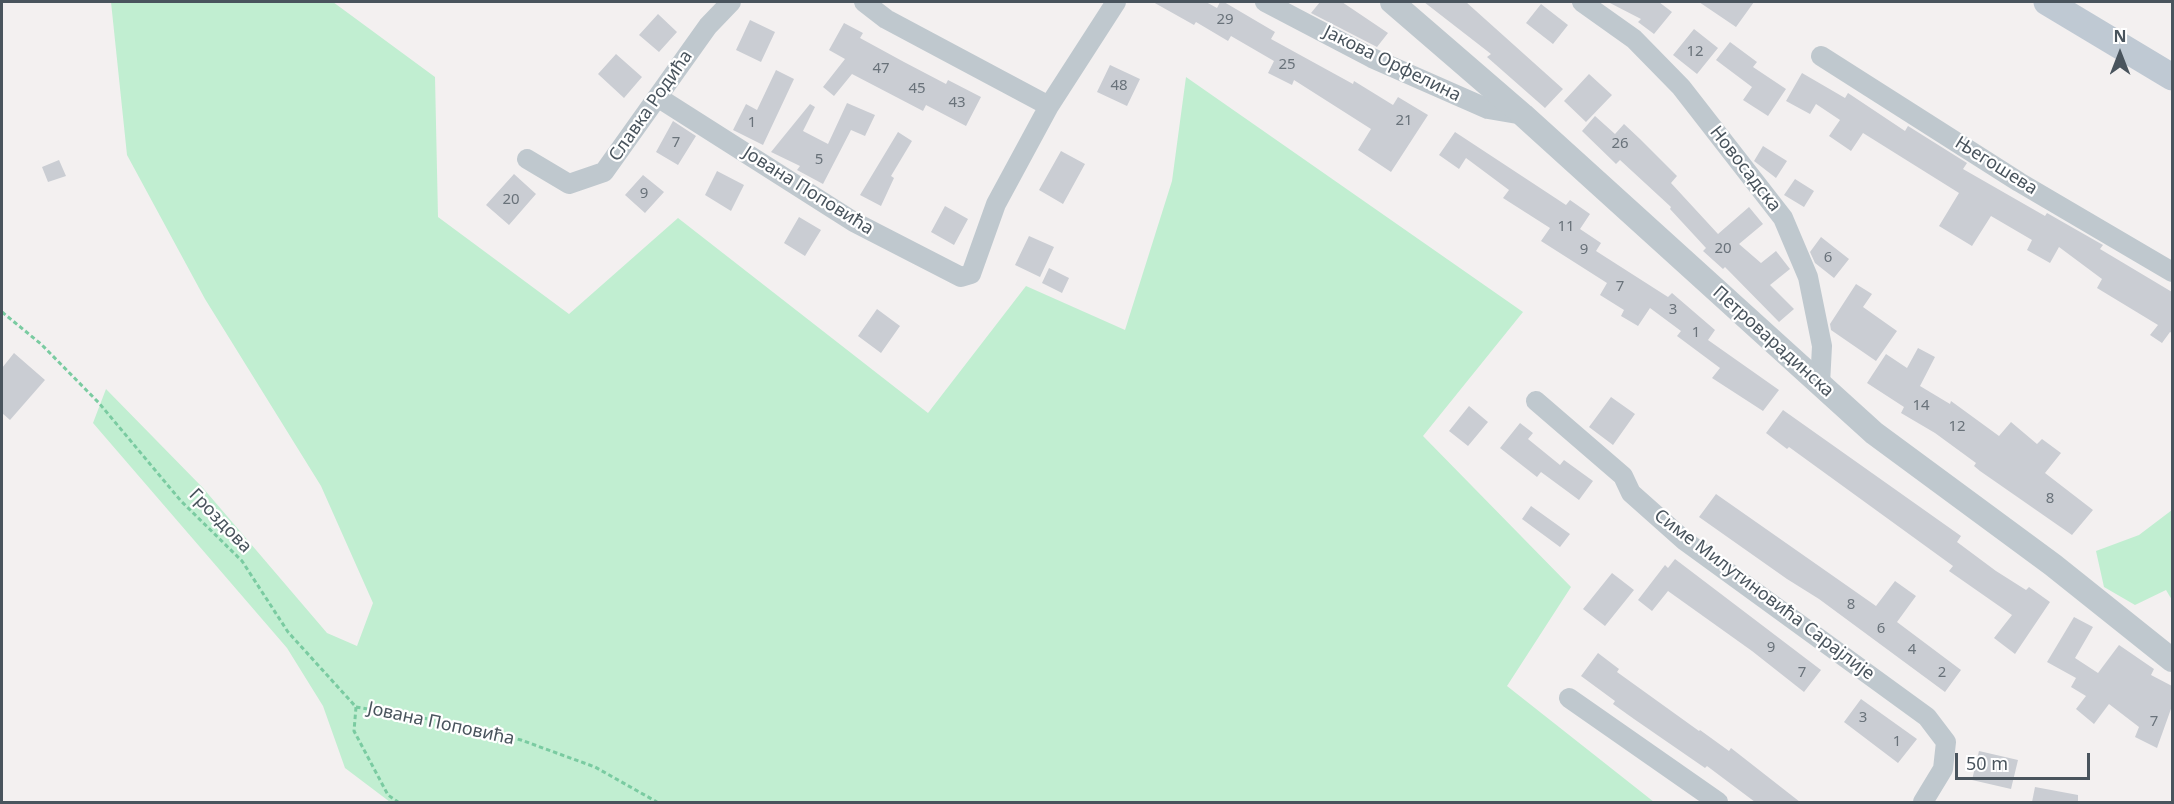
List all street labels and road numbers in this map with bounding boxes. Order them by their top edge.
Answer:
street label: Јакова Орфелина [1320,21,1464,107]
street label: Славка Родића [605,46,697,166]
street label: Новосадска [1705,122,1785,216]
street label: Његошева [1951,132,2041,200]
street label: Јована Поповића [739,142,877,240]
street label: Петроварадинска [1708,282,1838,402]
street label: Гроздова [184,484,256,558]
street label: Симе Милутиновића Сарајлије [1650,505,1878,685]
street label: Јована Поповића [366,698,516,750]

